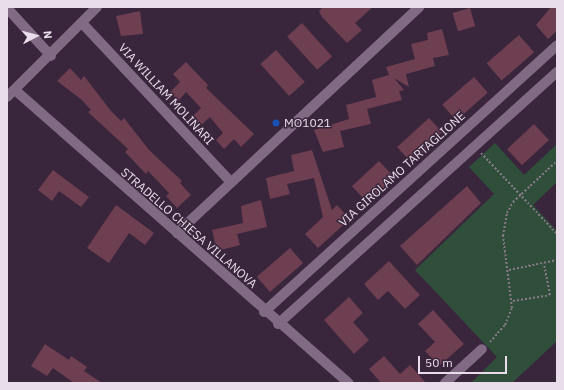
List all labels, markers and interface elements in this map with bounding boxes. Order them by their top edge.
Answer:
north arrow [16,16,56,56]
text: N [41,30,55,39]
street label: VIA WILLIAM MOLINARI [115,40,217,148]
street label: VIA GIROLAMO TARTAGLIONE [336,109,468,229]
place label: MO1021 [284,116,331,130]
marker: MO1021 [271,118,281,128]
street label: STRADELLO CHIESA VILLANOVA [118,165,260,291]
scale bar [420,348,509,374]
text: 50 m [425,355,453,370]

